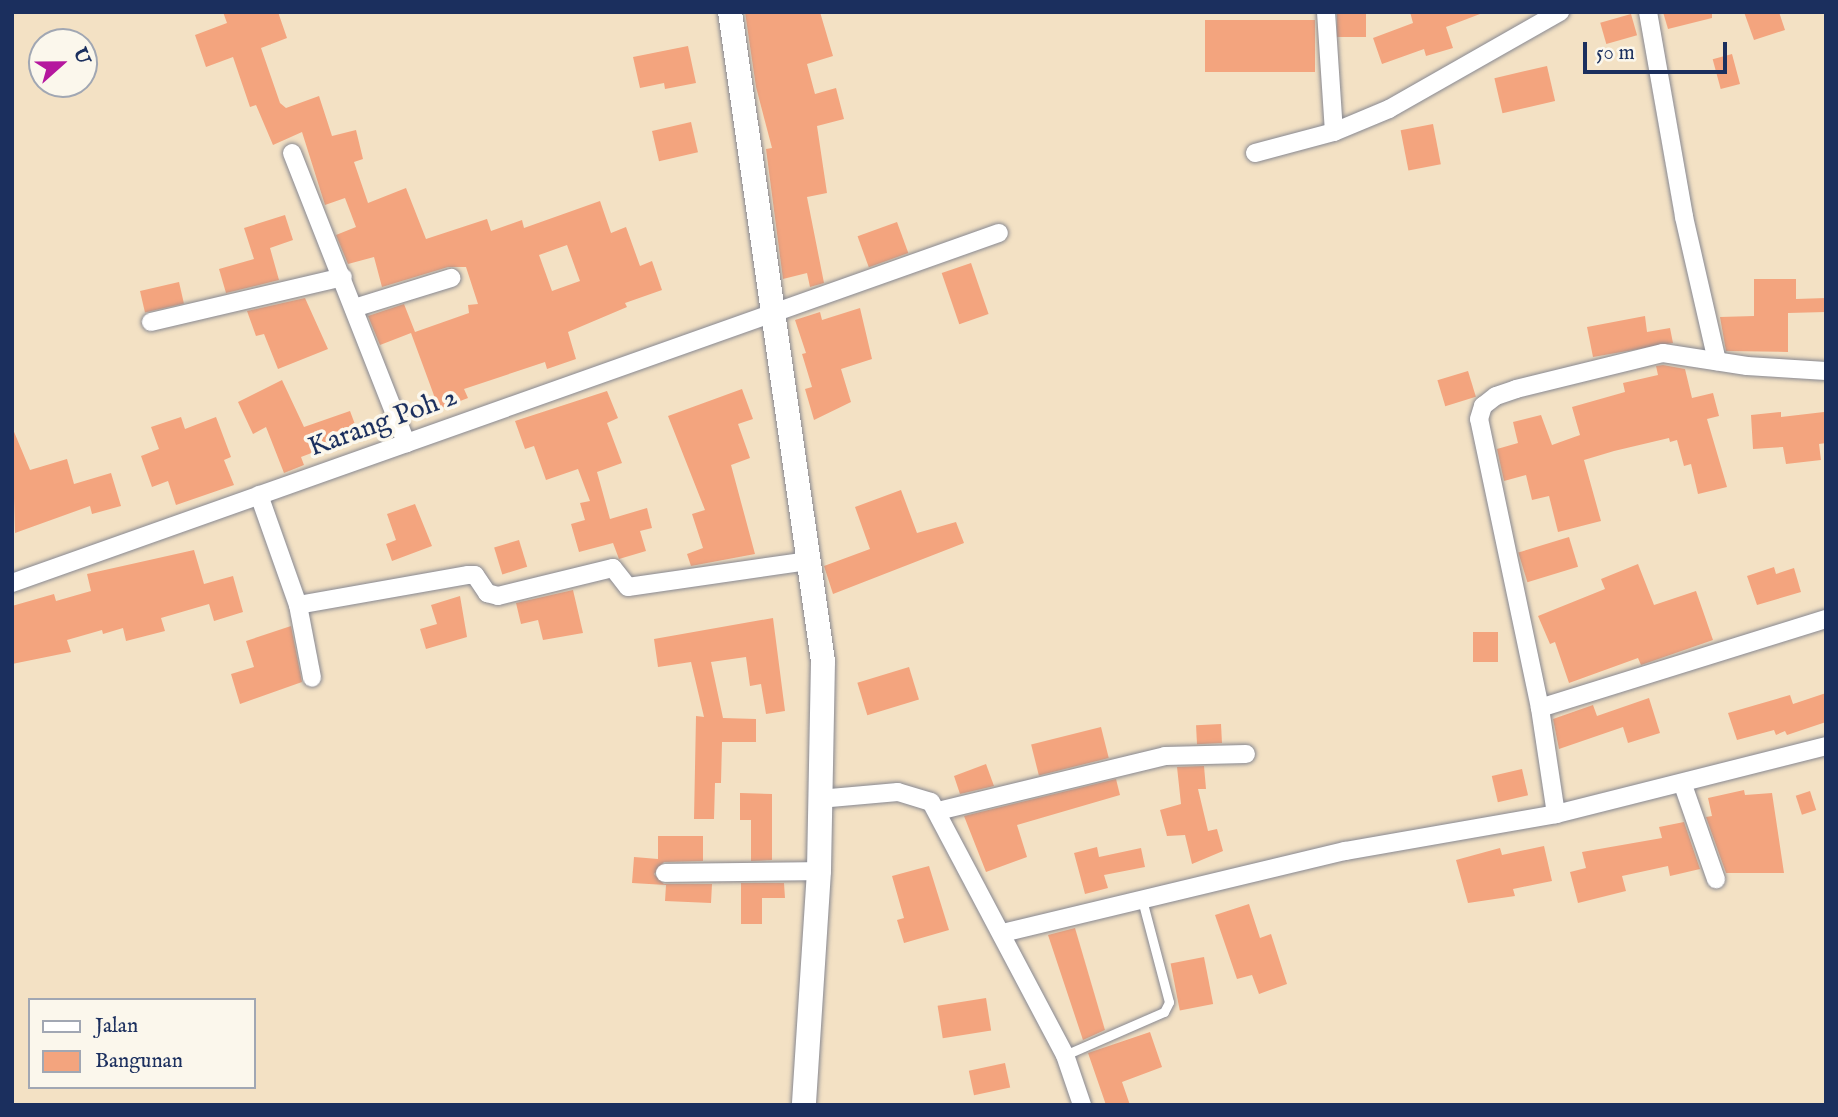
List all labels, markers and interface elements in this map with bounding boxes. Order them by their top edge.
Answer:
north arrow [28,28,98,98]
scale bar [1586,28,1730,72]
text: 50 m [1596,40,1635,67]
text: U [67,44,95,68]
street label: Karang Poh 2 [304,381,462,465]
legend [28,998,256,1089]
text: Jalan [95,1013,138,1040]
text: Bangunan [95,1048,183,1075]

